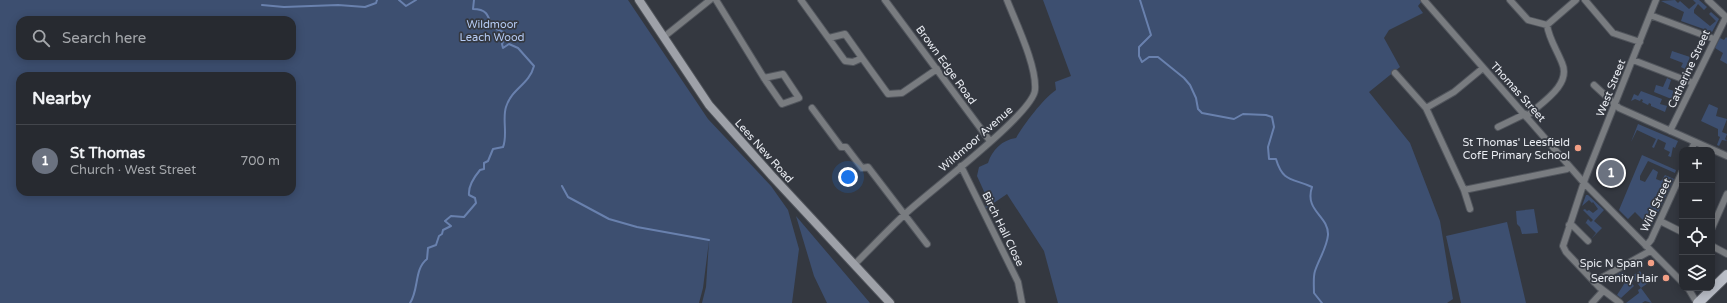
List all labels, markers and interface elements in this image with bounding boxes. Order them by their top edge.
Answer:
search box [16,16,296,60]
park label: Wildmoor Leach Wood [459,18,525,44]
street label: Brown Edge Road [913,23,979,107]
icon: search [30,27,52,49]
street label: Catherine Street [1665,28,1713,110]
text: Search here [62,29,146,47]
street label: West Street [1594,57,1628,119]
street label: Thomas Street [1488,59,1548,125]
text: Nearby [32,88,91,109]
street label: Wildmoor Avenue [937,103,1015,175]
street label: Lees New Road [732,117,796,185]
place label: St Thomas' Leesfield CofE Primary School [1463,136,1570,162]
marker: St Thomas' Leesfield CofE Primary School [1573,143,1583,153]
text: St Thomas [70,144,145,162]
map controls [1679,147,1715,291]
button: + [1679,147,1715,183]
text: 1 [41,153,49,169]
text: 700 m [240,153,280,169]
pin: 1 [1598,158,1624,188]
text: Church · West Street [70,162,196,178]
your location [838,167,858,187]
street label: Wild Street [1638,176,1674,234]
button: − [1679,183,1715,219]
street label: Birch Hall Close [979,190,1027,268]
button: locate [1679,219,1715,255]
button: layers [1679,255,1715,291]
place label: Spic N Span [1580,257,1643,270]
marker: Spic N Span [1646,258,1656,268]
place label: Serenity Hair [1591,272,1659,285]
marker: Serenity Hair [1661,273,1671,283]

